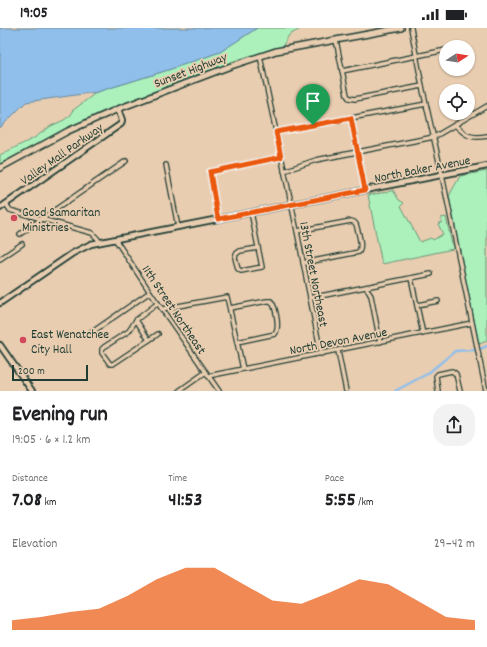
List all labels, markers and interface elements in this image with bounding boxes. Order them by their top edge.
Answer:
text: 19:05 [20,3,48,25]
north arrow [439,40,475,76]
map controls [439,40,475,120]
street label: Sunset Highway [152,48,231,94]
pin [296,84,330,125]
button: locate [439,84,475,120]
icon: arrive [302,90,324,112]
street label: Valley Mall Parkway [17,119,108,191]
street label: North Baker Avenue [373,152,472,189]
place label: Good Samaritan Ministries [22,204,100,238]
marker: Good Samaritan Ministries [9,213,19,223]
street label: 13th Street Northeast [293,220,332,329]
street label: 11th Street Northeast [136,262,210,359]
street label: North Devon Avenue [288,324,389,361]
place label: East Wenatchee City Hall [31,326,109,360]
marker: East Wenatchee City Hall [18,335,28,345]
scale bar [12,363,88,382]
text: 200 m [18,364,45,380]
text: Evening run [12,400,108,431]
button: share [433,404,475,446]
text: 19:05 · 6 × 1.2 km [12,431,90,450]
text: Distance [12,471,48,487]
text: Time [168,471,187,487]
text: Pace [325,471,344,487]
text: 7.08 [12,487,42,515]
text: 41:53 [168,487,202,515]
text: 5:55 [325,487,356,515]
text: km [42,495,57,511]
text: /km [356,495,374,511]
text: Elevation [12,535,57,554]
text: 29–42 m [434,535,475,554]

